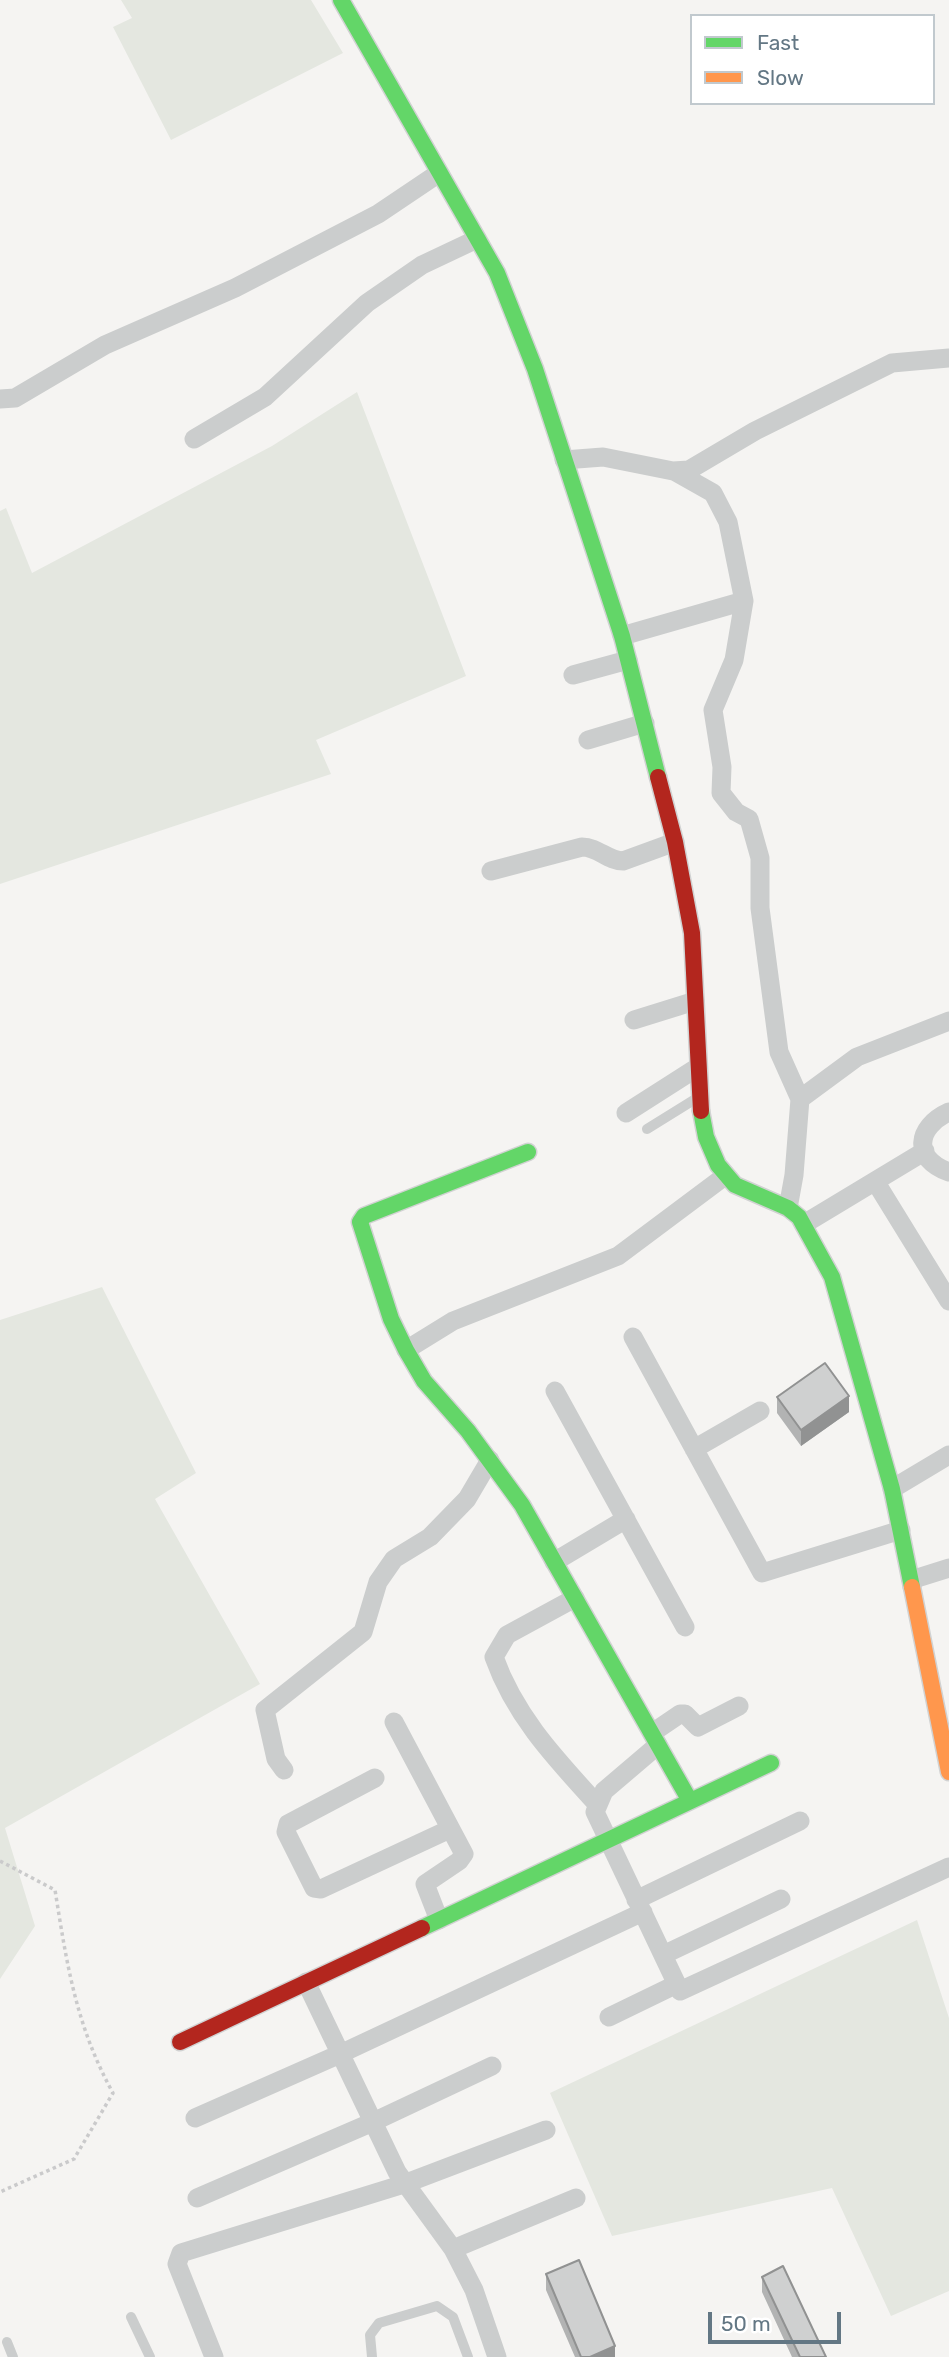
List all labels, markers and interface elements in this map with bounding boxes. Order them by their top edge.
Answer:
legend [690,14,935,105]
text: Fast [757,30,799,55]
text: Slow [757,65,804,90]
scale bar [711,2298,844,2342]
text: 50 m [721,2311,771,2336]

